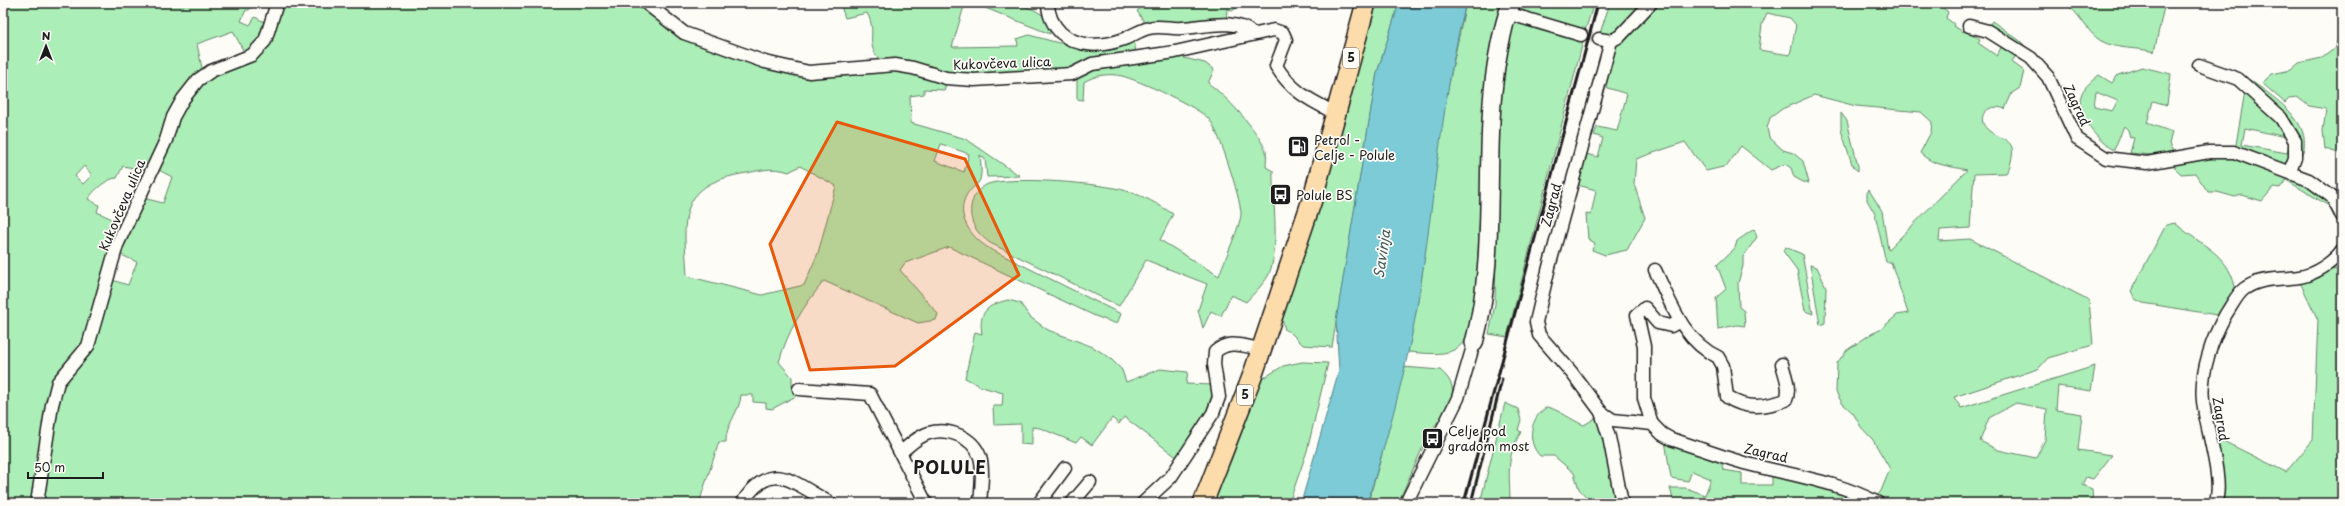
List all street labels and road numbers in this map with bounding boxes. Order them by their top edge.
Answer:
road number: 5 [1343,48,1359,68]
street label: Kukovčeva ulica [953,51,1052,74]
street label: Zagrad [2059,81,2096,129]
street label: Kukovčeva ulica [94,155,150,254]
street label: Zagrad [1536,181,1565,229]
road number: 5 [1237,385,1253,405]
street label: Zagrad [2209,395,2234,442]
street label: Zagrad [1742,438,1790,467]

